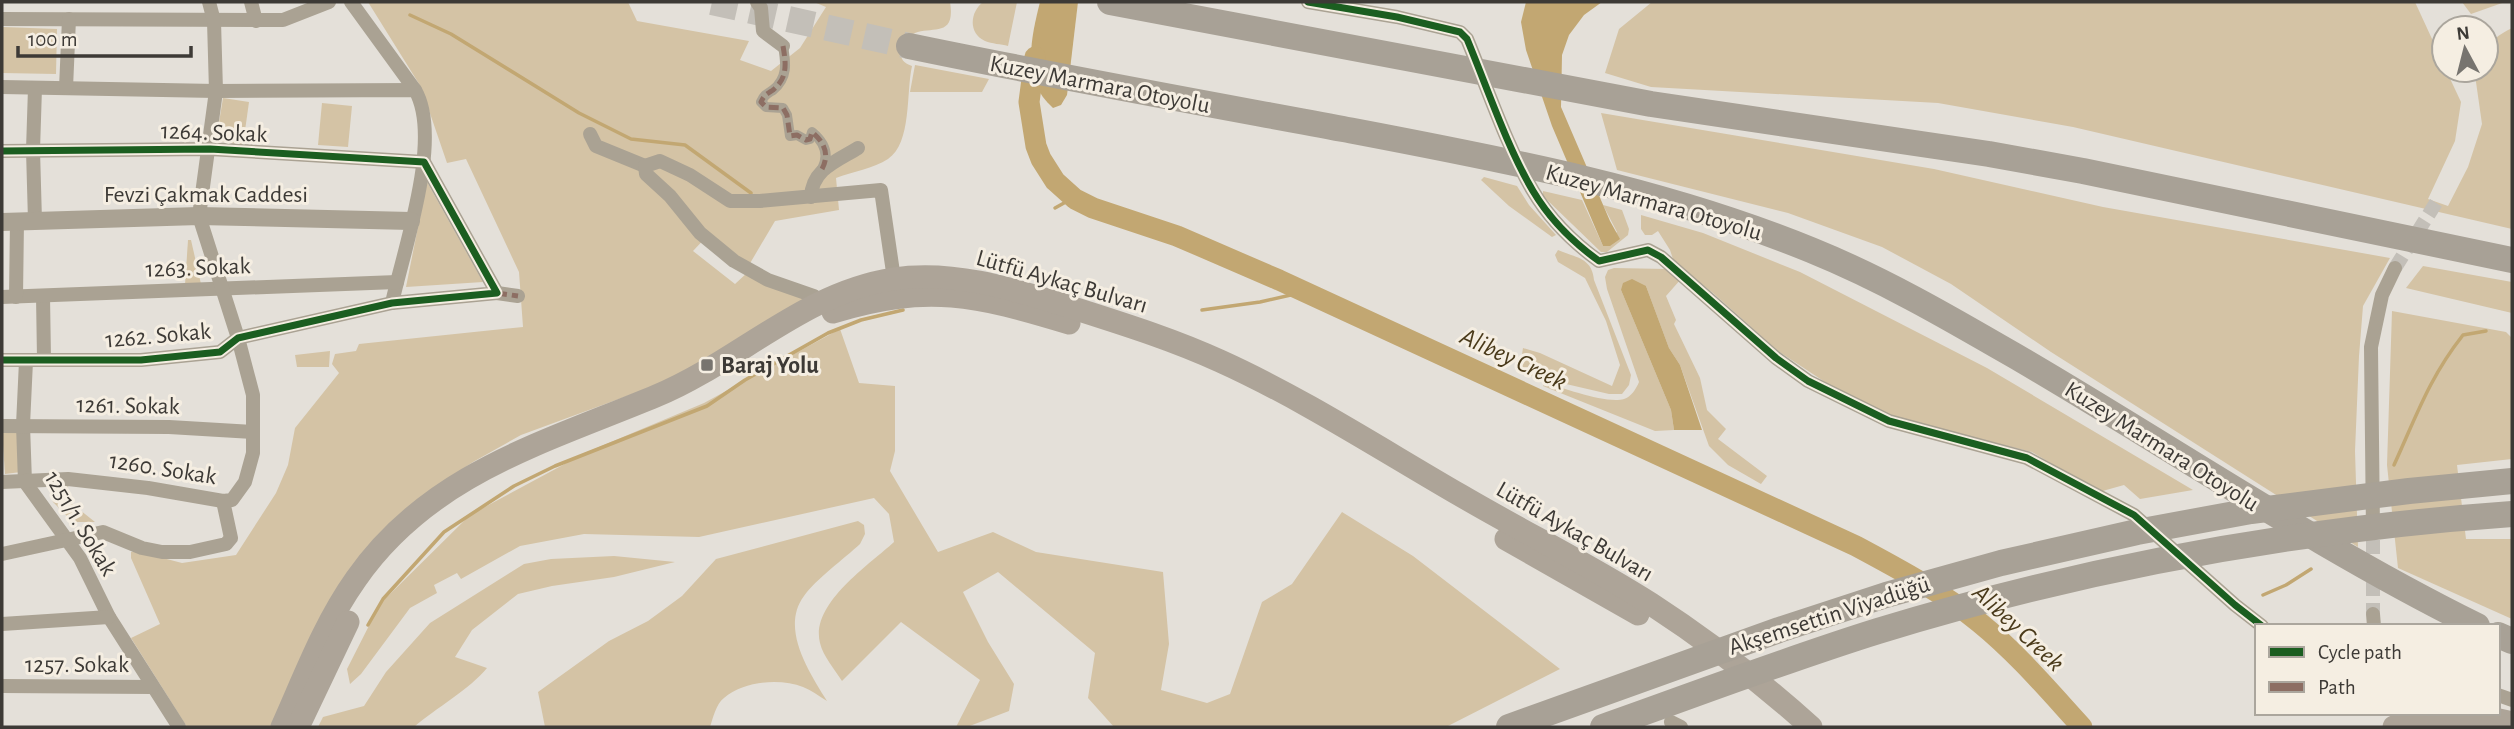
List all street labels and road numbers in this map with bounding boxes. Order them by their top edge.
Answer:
street label: Kuzey Marmara Otoyolu [988,52,1212,118]
street label: 1264. Sokak [160,119,268,147]
street label: Kuzey Marmara Otoyolu [1543,161,1764,245]
street label: Fevzi Çakmak Caddesi [104,183,308,207]
street label: Lütfü Aykaç Bulvarı [973,246,1150,318]
street label: 1263. Sokak [145,254,251,282]
street label: 1262. Sokak [104,319,212,353]
street label: Kuzey Marmara Otoyolu [2060,377,2263,516]
street label: 1261. Sokak [76,393,180,419]
street label: 1260. Sokak [108,449,218,489]
street label: 1251/1. Sokak [40,467,121,580]
street label: Lütfü Aykaç Bulvarı [1492,477,1657,586]
street label: Akşemsettin Viyadüğü [1726,572,1933,660]
street label: 1257. Sokak [25,653,129,677]

